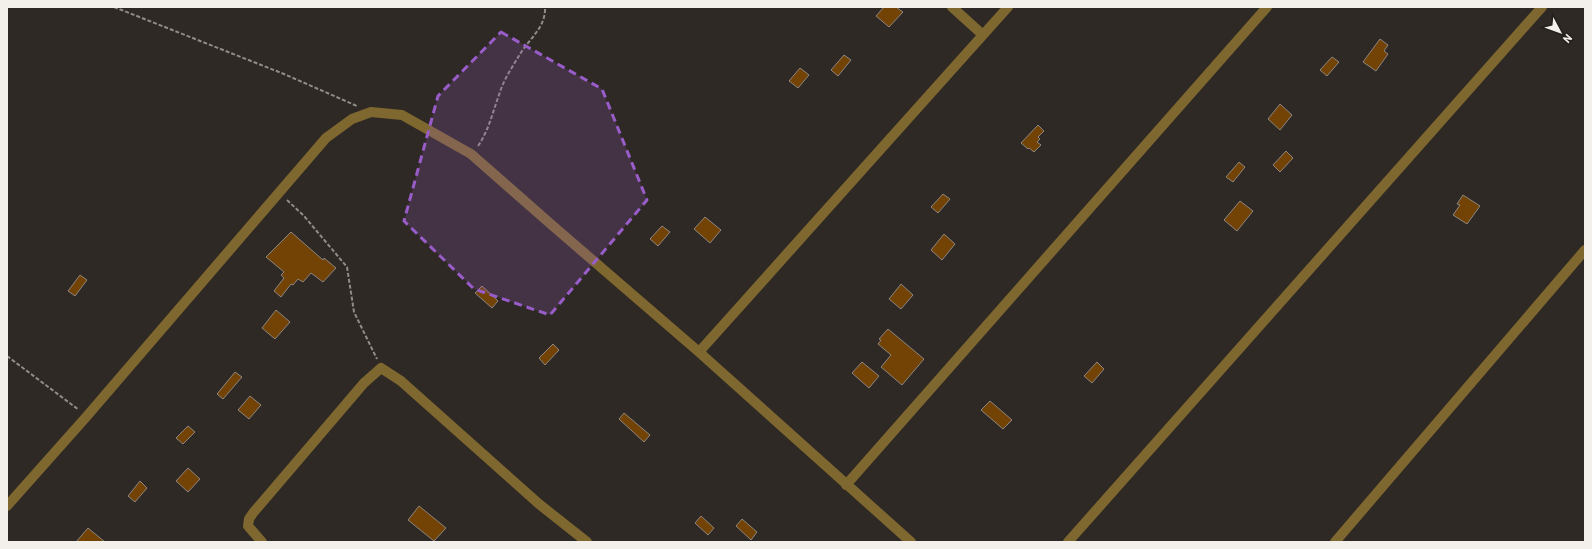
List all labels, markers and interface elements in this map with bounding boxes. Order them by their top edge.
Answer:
north arrow [1540,12,1580,52]
text: N [1561,32,1575,46]

